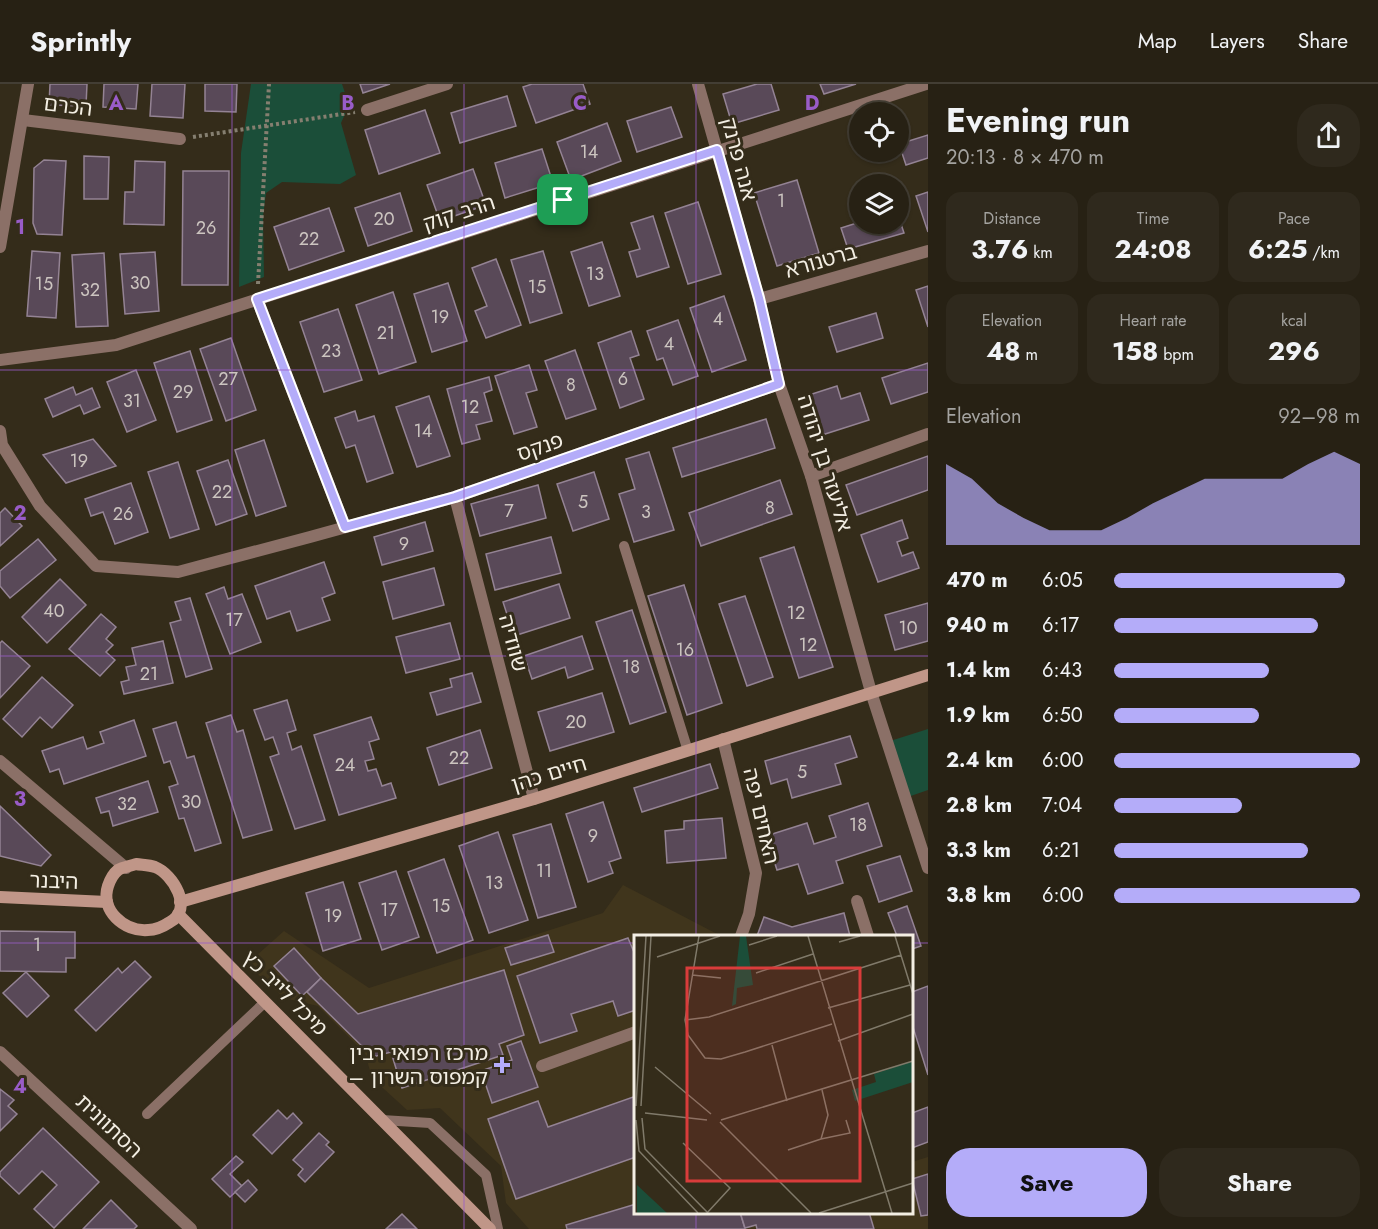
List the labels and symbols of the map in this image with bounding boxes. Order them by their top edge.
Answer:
street label: הכרם [42,88,94,124]
text: A [108,89,124,118]
text: B [341,89,355,118]
text: C [573,89,587,118]
text: D [805,89,819,118]
street label: אנה פרנק [713,114,765,204]
house number: 14 [580,139,598,165]
pin [537,174,588,225]
street label: הרב קוק [419,187,499,239]
house number: 1 [777,188,785,214]
house number: 20 [373,206,395,232]
text: 1 [15,213,25,242]
house number: 26 [196,215,216,241]
house number: 22 [299,226,319,252]
street label: ברטנורא [781,236,861,286]
house number: 13 [586,261,604,287]
house number: 30 [130,270,151,296]
house number: 15 [35,271,53,297]
house number: 15 [528,274,546,300]
house number: 32 [80,277,100,303]
house number: 19 [431,304,449,330]
house number: 4 [713,306,723,332]
house number: 21 [377,320,395,346]
house number: 4 [664,331,674,357]
house number: 23 [321,338,341,364]
house number: 27 [218,366,238,392]
house number: 6 [618,366,628,392]
house number: 8 [566,372,576,398]
house number: 29 [173,379,193,405]
house number: 31 [123,388,141,414]
street label: אליעזר בן יהודה [790,391,860,535]
house number: 12 [461,394,479,420]
house number: 14 [414,418,432,444]
street label: פנקס [513,425,567,469]
house number: 19 [70,448,88,474]
house number: 22 [212,479,232,505]
house number: 5 [578,489,588,515]
house number: 8 [765,495,775,521]
house number: 7 [504,498,514,524]
text: 2 [13,499,27,528]
house number: 3 [641,499,651,525]
house number: 26 [113,501,133,527]
house number: 9 [399,531,409,557]
house number: 40 [43,598,65,624]
house number: 12 [787,600,805,626]
house number: 17 [225,607,243,633]
street label: שוודיה [491,611,535,675]
house number: 10 [899,615,918,641]
house number: 12 [799,632,817,658]
house number: 16 [676,637,694,663]
house number: 18 [622,654,640,680]
house number: 21 [140,661,158,687]
house number: 20 [565,709,587,735]
house number: 22 [449,745,469,771]
street label: חיים כהן [508,748,590,800]
house number: 24 [335,752,355,778]
house number: 5 [797,759,807,785]
street label: האחים יפה [735,765,787,867]
text: 3 [14,785,26,814]
house number: 30 [181,789,202,815]
house number: 32 [117,791,137,817]
house number: 18 [849,812,867,838]
house number: 9 [588,823,598,849]
house number: 11 [536,858,552,884]
street label: היבנר [29,865,79,897]
house number: 13 [485,870,503,896]
house number: 15 [432,893,450,919]
house number: 17 [380,897,398,923]
house number: 19 [324,903,342,929]
house number: 1 [33,932,41,958]
inset map [634,935,913,1214]
street label: מיכל לייב כץ [235,943,335,1043]
place label: מרכז רפואי רבין – קמפוס השרון [349,1038,488,1092]
marker: מרכז רפואי רבין – קמפוס השרון [493,1056,511,1074]
text: 4 [13,1072,27,1101]
street label: הסתוונית [69,1087,149,1165]

